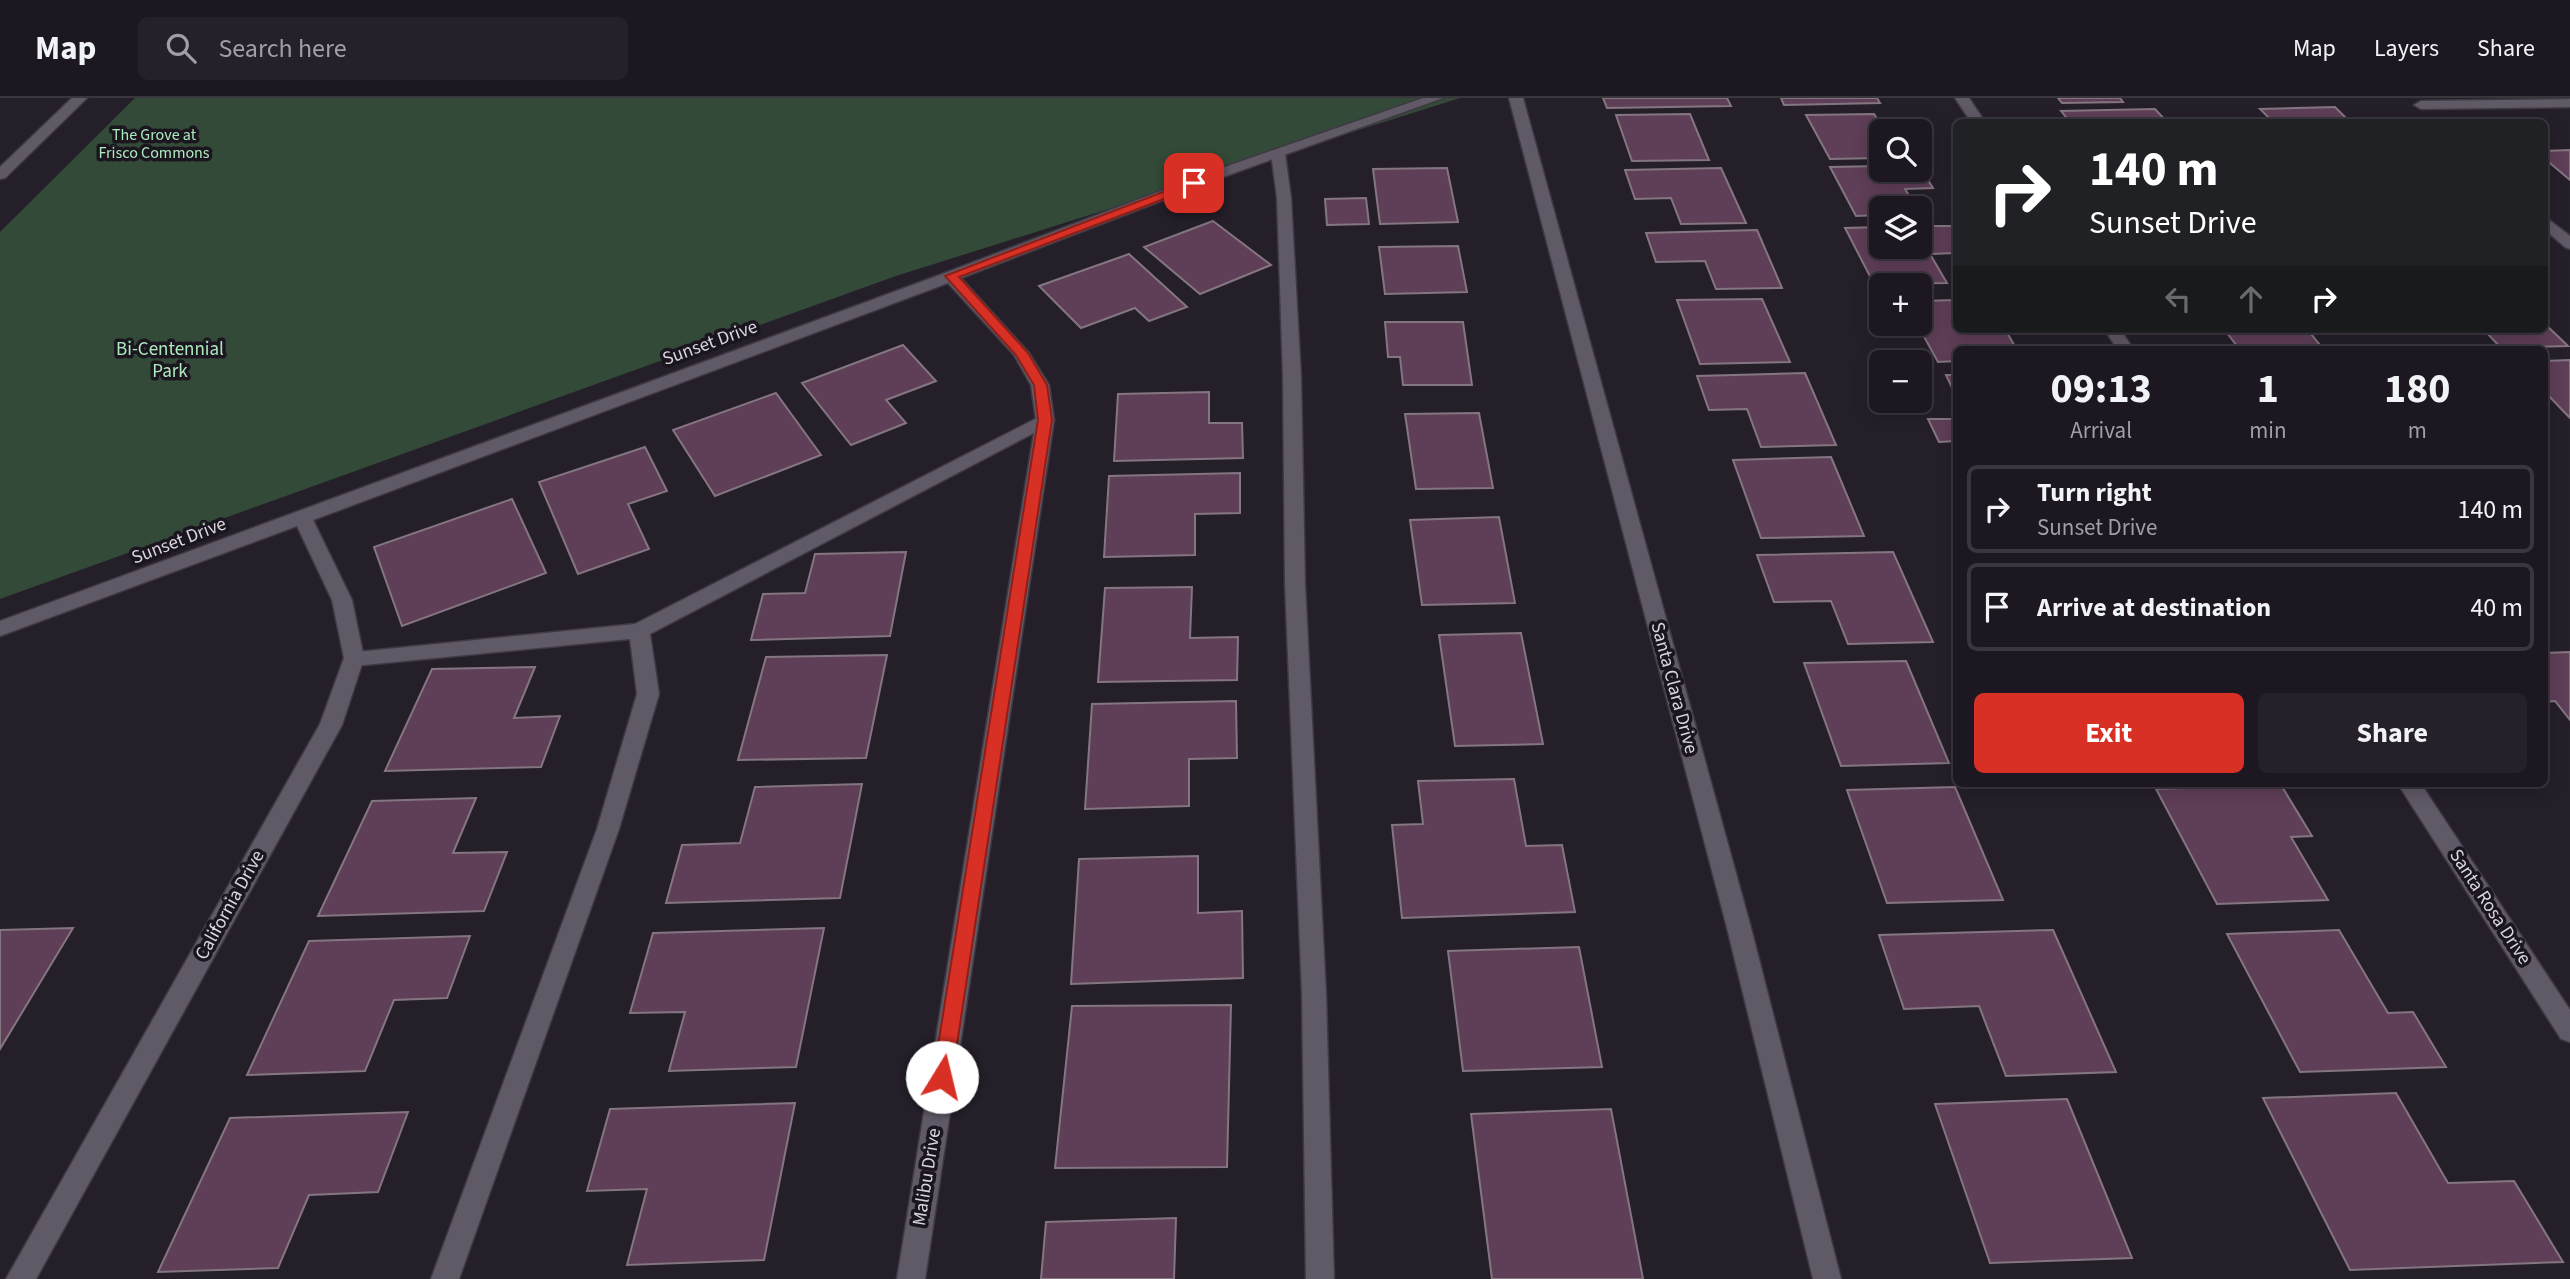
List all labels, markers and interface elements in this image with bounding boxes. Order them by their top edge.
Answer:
search box [138,17,628,80]
text: Map [35,25,96,72]
icon: search [162,29,200,67]
text: Search here [218,30,347,67]
text: Map [2293,31,2336,66]
text: Layers [2374,31,2439,66]
text: Share [2477,31,2535,66]
map controls [1869,119,1932,413]
button: search [1869,119,1932,182]
park label: The Grove at Frisco Commons [98,124,210,164]
text: 140 m [2089,135,2218,205]
icon: right [1974,147,2065,238]
pin [1164,153,1224,213]
icon: arrive [1175,164,1213,202]
button: layers [1869,196,1932,259]
text: Sunset Drive [2089,200,2257,246]
button: + [1869,273,1932,336]
icon: left [2159,280,2197,318]
icon: ahead [2232,280,2270,318]
icon: right [2305,280,2343,318]
street label: Sunset Drive [659,313,761,373]
park label: Bi-Centennial Park [116,336,224,385]
button: − [1869,350,1932,413]
text: 09:13 [2050,359,2152,419]
text: 1 [2257,359,2279,419]
text: 180 [2384,359,2451,419]
text: Arrival [2070,414,2132,447]
text: min [2249,414,2287,447]
text: m [2408,414,2427,447]
text: Turn right [2037,474,2152,511]
icon: right [1978,490,2016,528]
text: 140 m [2457,491,2523,528]
street label: Sunset Drive [128,511,230,571]
text: Sunset Drive [2037,511,2157,544]
icon: arrive [1978,588,2016,626]
text: Arrive at destination [2037,589,2271,626]
text: 40 m [2470,589,2523,626]
street label: Santa Clara Drive [1643,619,1705,757]
button: Exit [1974,693,2244,773]
button: Share [2258,693,2527,773]
street label: Santa Rosa Drive [2442,844,2538,970]
street label: California Drive [189,845,271,965]
position arrow [905,1040,979,1114]
street label: Malibu Drive [906,1126,948,1228]

